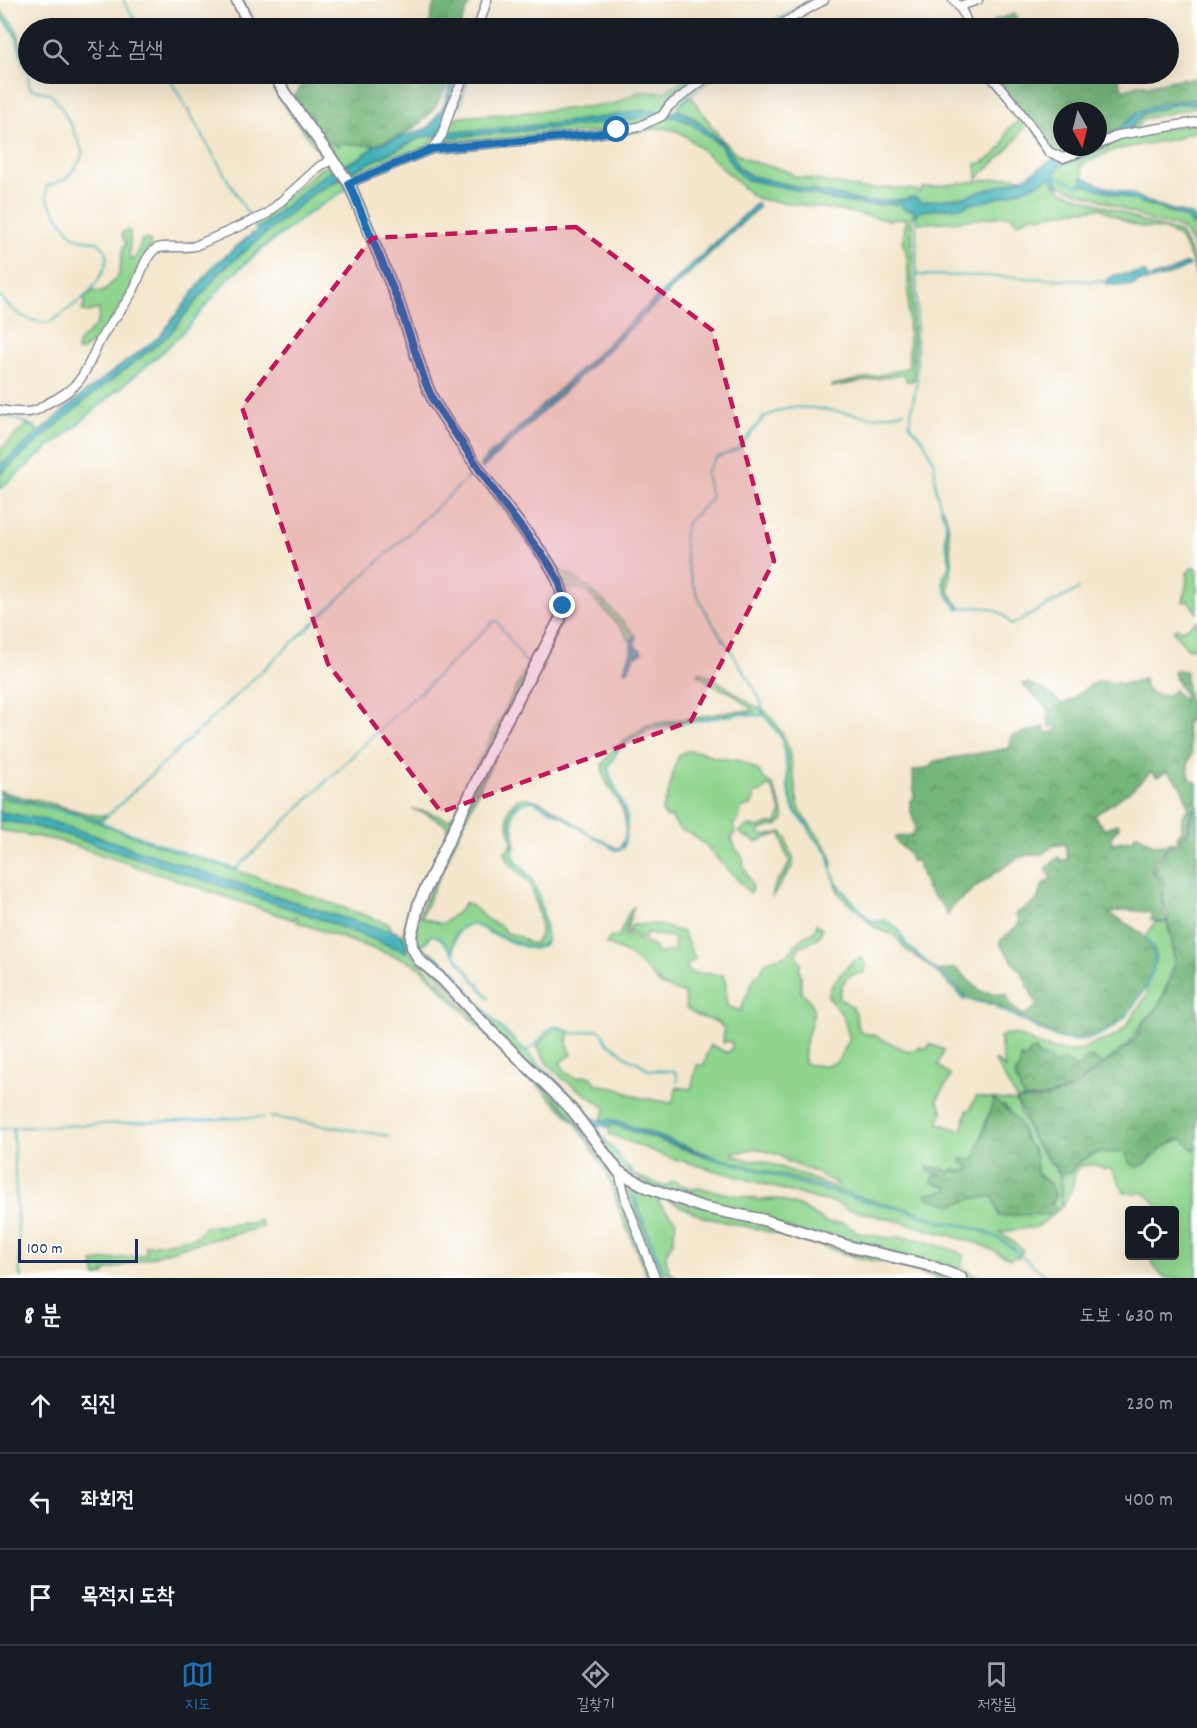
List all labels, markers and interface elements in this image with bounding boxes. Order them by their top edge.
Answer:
search box [18,18,1179,84]
icon: search [39,35,72,68]
text: 장소 검색 [87,36,163,67]
north arrow [1053,102,1107,156]
route start [603,116,629,142]
route end [549,592,575,618]
map controls [1125,1206,1179,1260]
button: locate [1125,1206,1179,1260]
scale bar [18,1236,138,1264]
text: 100 m [27,1238,63,1261]
text: 8 분 [24,1299,61,1336]
text: 도보 · 630 m [1079,1303,1173,1331]
icon: ahead [24,1389,57,1422]
text: 직진 [81,1390,116,1421]
text: 230 m [1126,1391,1173,1419]
icon: left [24,1485,57,1518]
text: 좌회전 [81,1486,134,1517]
text: 400 m [1125,1487,1173,1515]
icon: arrive [24,1581,57,1614]
text: 목적지 도착 [81,1582,175,1613]
tab: 지도 [181,1658,214,1717]
tab: 길찾기 [576,1658,615,1717]
tab: 저장됨 [977,1658,1016,1717]

